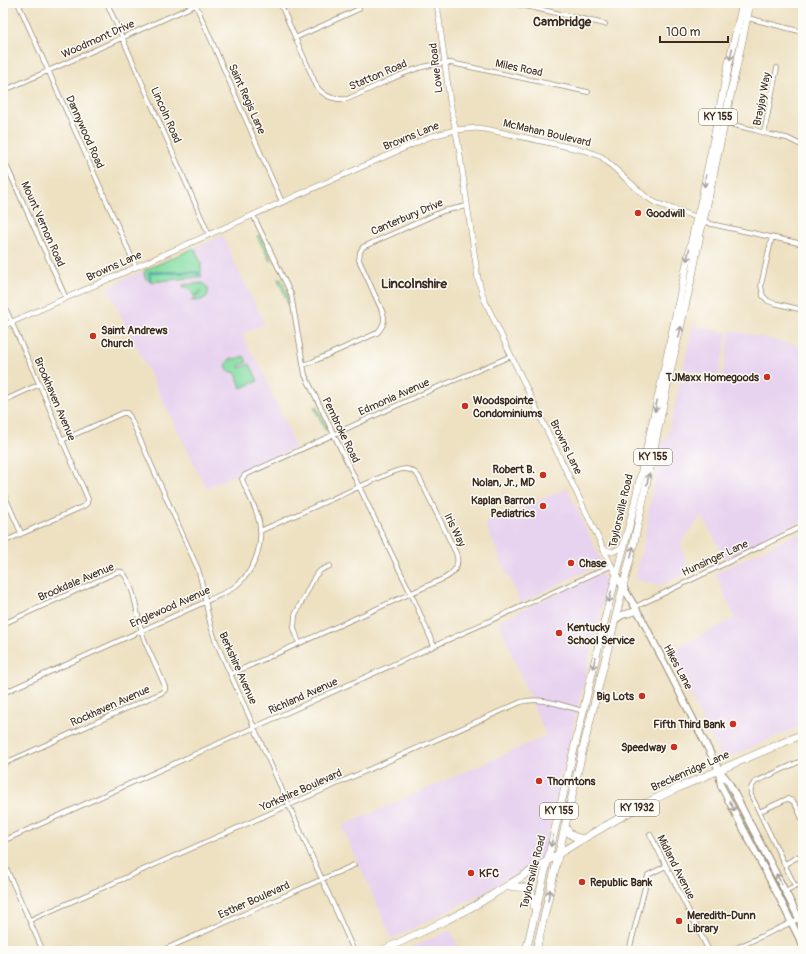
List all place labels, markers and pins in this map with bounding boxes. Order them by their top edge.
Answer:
place label: Goodwill [646,207,686,220]
marker: Goodwill [633,208,643,218]
place label: Saint Andrews Church [101,324,168,350]
marker: Saint Andrews Church [88,331,98,341]
place label: TJMaxx Homegoods [665,371,759,384]
marker: TJMaxx Homegoods [762,372,772,382]
place label: Woodspointe Condominiums [473,394,542,420]
marker: Woodspointe Condominiums [460,401,470,411]
place label: Robert B. Nolan, Jr., MD [472,463,535,489]
marker: Robert B. Nolan, Jr., MD [538,470,548,480]
place label: Kaplan Barron Pediatrics [471,494,535,520]
marker: Kaplan Barron Pediatrics [538,501,548,511]
place label: Chase [579,557,607,570]
marker: Chase [566,558,576,568]
place label: Kentucky School Service [567,621,635,647]
marker: Kentucky School Service [554,628,564,638]
place label: Big Lots [596,690,634,703]
marker: Big Lots [637,691,647,701]
place label: Fifth Third Bank [653,718,725,731]
marker: Fifth Third Bank [728,719,738,729]
place label: Speedway [621,741,666,754]
marker: Speedway [669,742,679,752]
place label: Thorntons [546,775,595,788]
marker: Thorntons [534,776,544,786]
place label: KFC [479,867,499,880]
marker: KFC [466,868,476,878]
place label: Republic Bank [590,876,653,889]
marker: Republic Bank [577,877,587,887]
place label: Meredith-Dunn Library [687,909,756,935]
marker: Meredith-Dunn Library [674,916,684,926]

